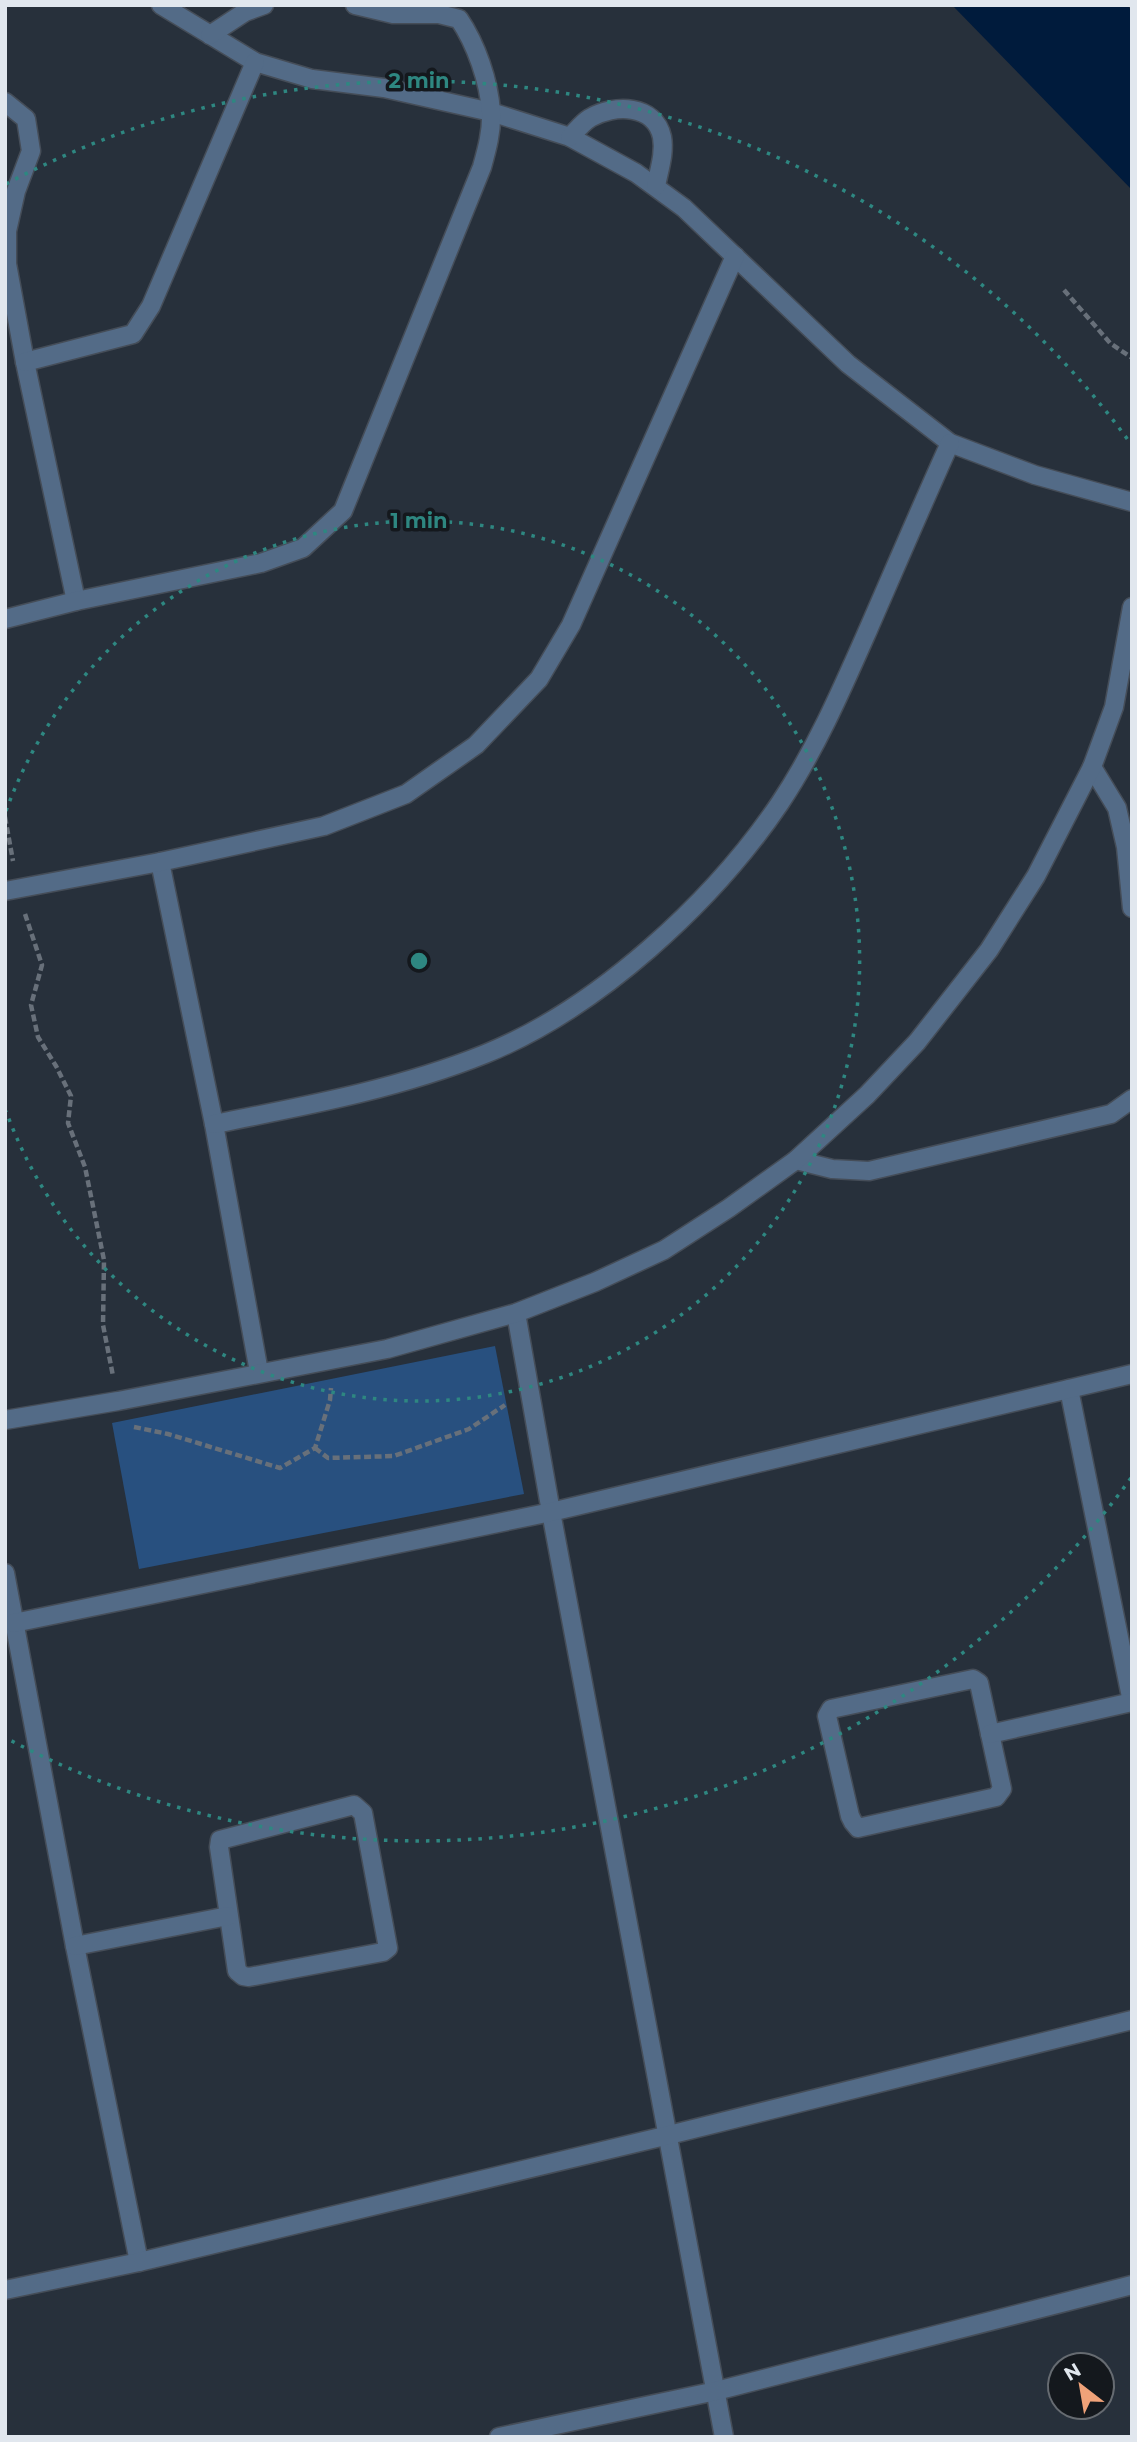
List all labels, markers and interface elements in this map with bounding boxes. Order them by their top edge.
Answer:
text: 2 min [388,68,450,93]
text: 1 min [390,508,448,533]
centre of rings [407,949,431,973]
north arrow [1046,2351,1116,2421]
text: N [1060,2358,1085,2386]

